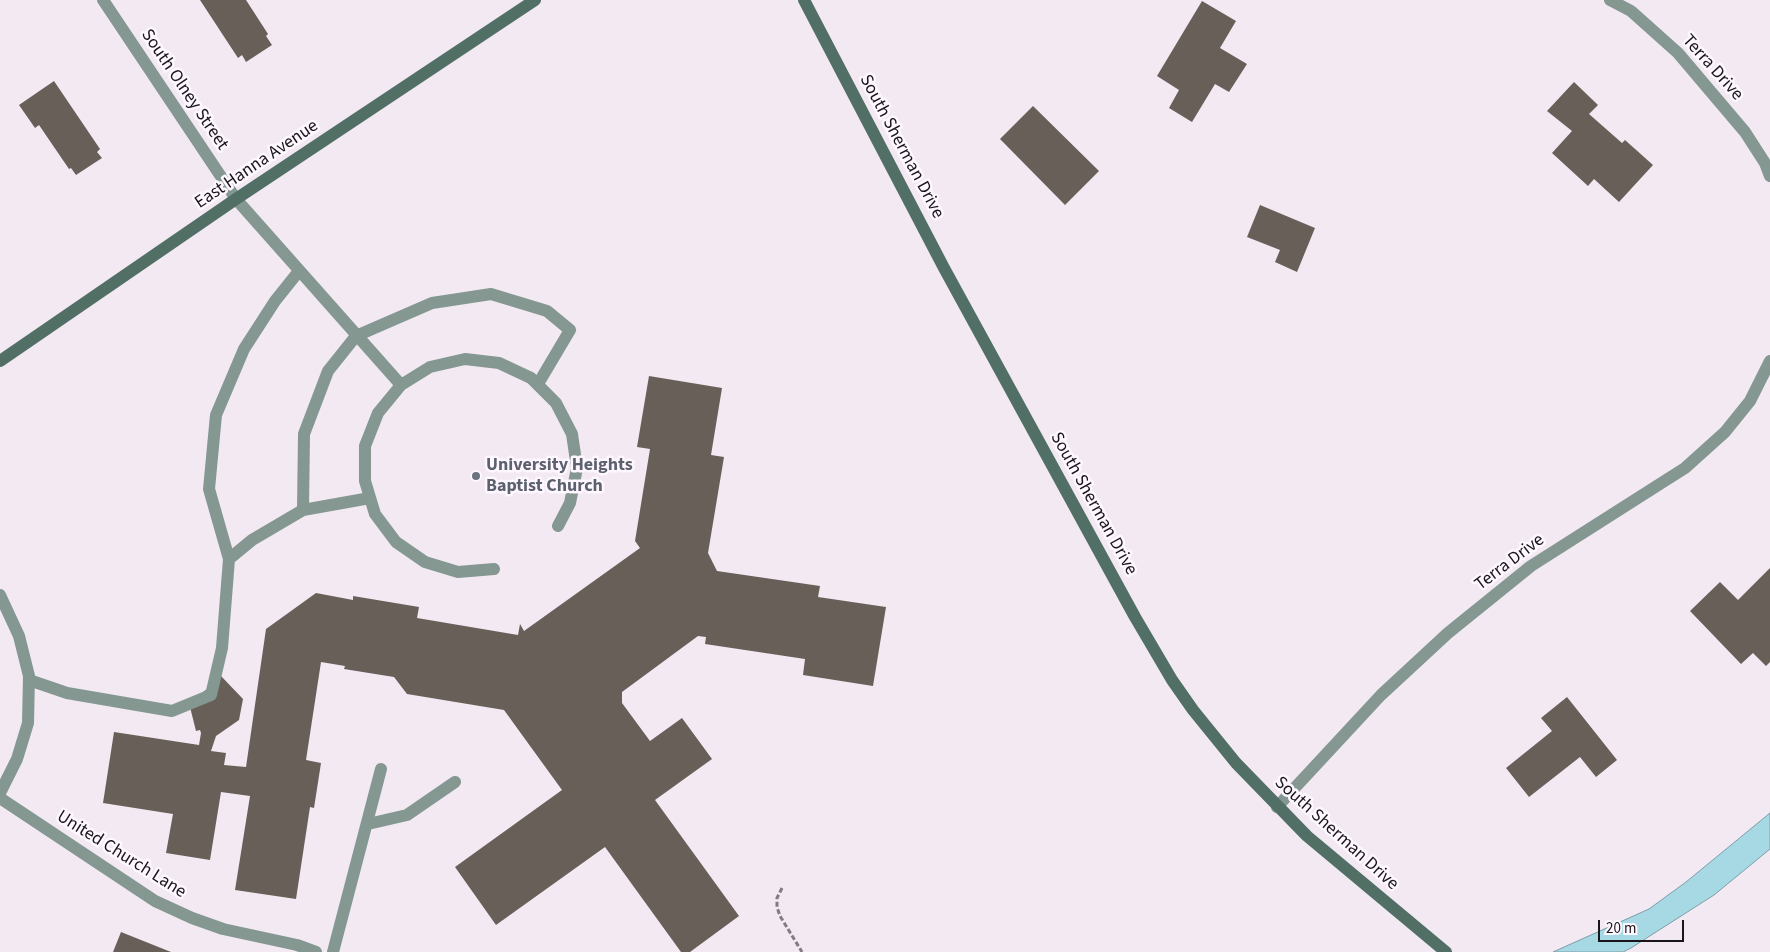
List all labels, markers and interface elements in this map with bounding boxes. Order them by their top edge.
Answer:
street label: South Olney Street [136,25,232,155]
street label: Terra Drive [1677,31,1747,105]
street label: South Sherman Drive [854,71,948,223]
street label: East Hanna Avenue [191,116,323,214]
street label: South Sherman Drive [1045,429,1141,579]
place label: University Heights Baptist Church [486,455,633,498]
marker: University Heights Baptist Church [470,470,482,482]
street label: Terra Drive [1471,530,1549,596]
street label: South Sherman Drive [1269,773,1403,895]
street label: United Church Lane [52,807,190,903]
scale bar [1600,910,1686,942]
text: 20 m [1606,918,1636,939]

